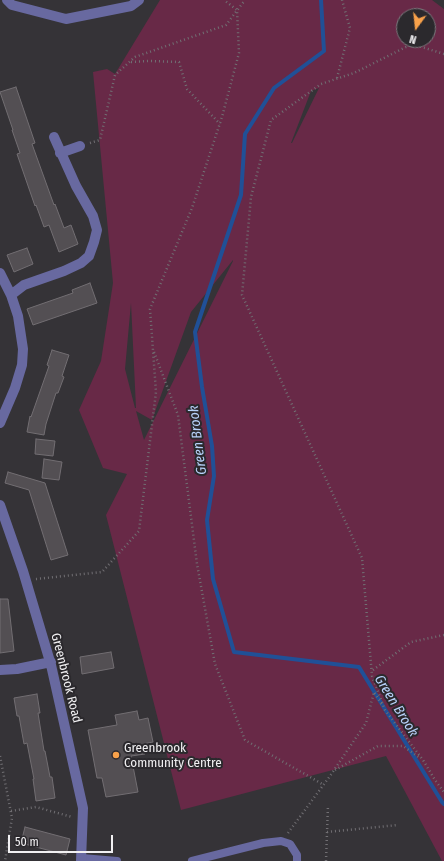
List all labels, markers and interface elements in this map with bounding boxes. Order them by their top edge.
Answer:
north arrow [396,8,436,48]
text: N [408,32,418,46]
water label: Green Brook [185,404,211,476]
street label: Greenbrook Road [47,631,85,725]
water label: Green Brook [370,672,422,740]
place label: Greenbrook Community Centre [124,740,222,771]
marker: Greenbrook Community Centre [111,750,121,760]
scale bar [10,827,115,853]
text: 50 m [15,835,39,849]

